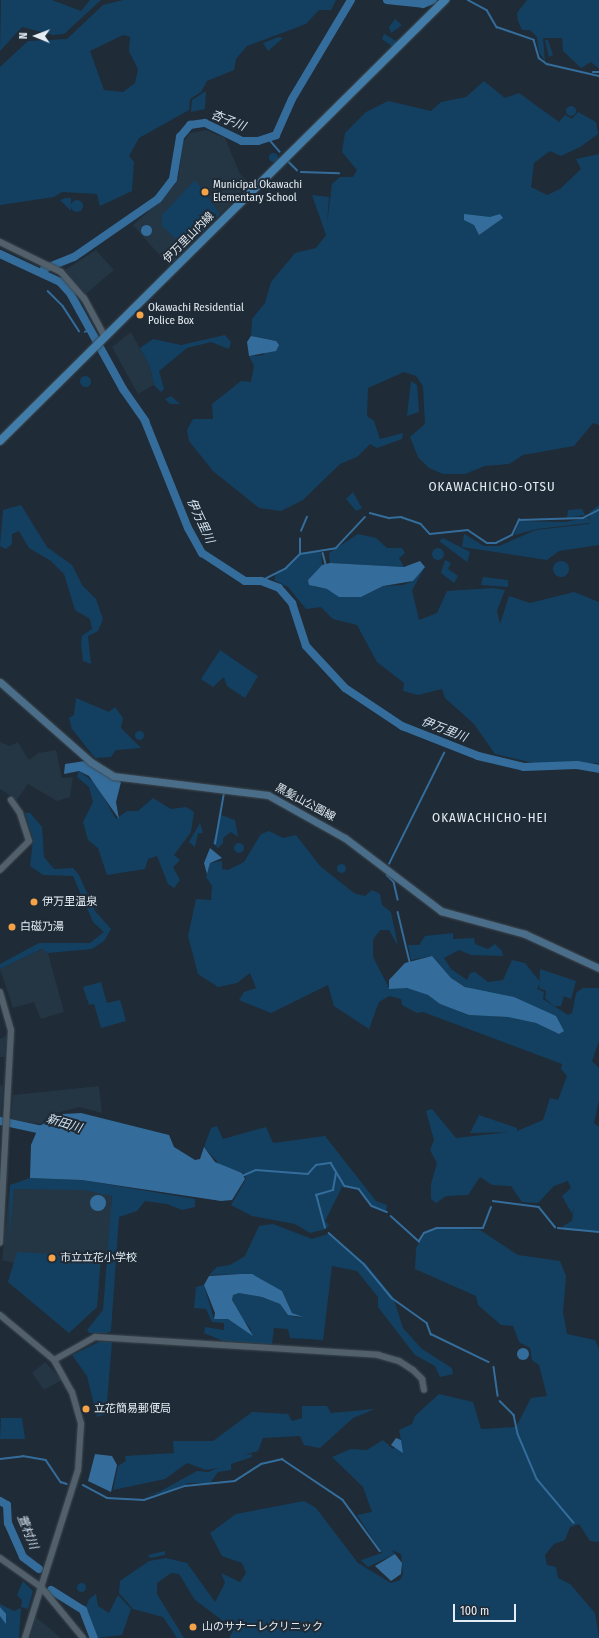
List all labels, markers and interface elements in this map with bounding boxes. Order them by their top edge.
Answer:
north arrow [16,16,56,56]
text: N [17,32,30,39]
water label: 杏子川 [209,108,247,134]
place label: Municipal Okawachi Elementary School [213,179,302,205]
marker: Municipal Okawachi Elementary School [200,187,210,197]
street label: 伊万里山内線 [161,210,217,266]
place label: Okawachi Residential Police Box [148,302,244,328]
marker: Okawachi Residential Police Box [135,310,145,320]
district label: OKAWACHICHO-OTSU [428,479,556,495]
water label: 伊万里川 [183,496,217,546]
water label: 伊万里川 [419,715,469,745]
street label: 黒髪山公園線 [273,782,337,824]
district label: OKAWACHICHO-HEI [432,810,548,826]
place label: 伊万里温泉 [42,895,97,909]
marker: 伊万里温泉 [29,897,39,907]
place label: 白磁乃湯 [20,920,64,934]
marker: 白磁乃湯 [7,922,17,932]
water label: 新田川 [45,1112,83,1136]
place label: 市立立花小学校 [60,1251,137,1265]
marker: 市立立花小学校 [47,1253,57,1263]
place label: 立花簡易郵便局 [94,1402,171,1416]
marker: 立花簡易郵便局 [81,1404,91,1414]
water label: 萱村川 [14,1513,40,1551]
scale bar [455,1596,518,1622]
text: 100 m [460,1604,489,1618]
place label: 山のサナーレクリニック [202,1620,323,1634]
marker: 山のサナーレクリニック [187,1621,199,1633]

